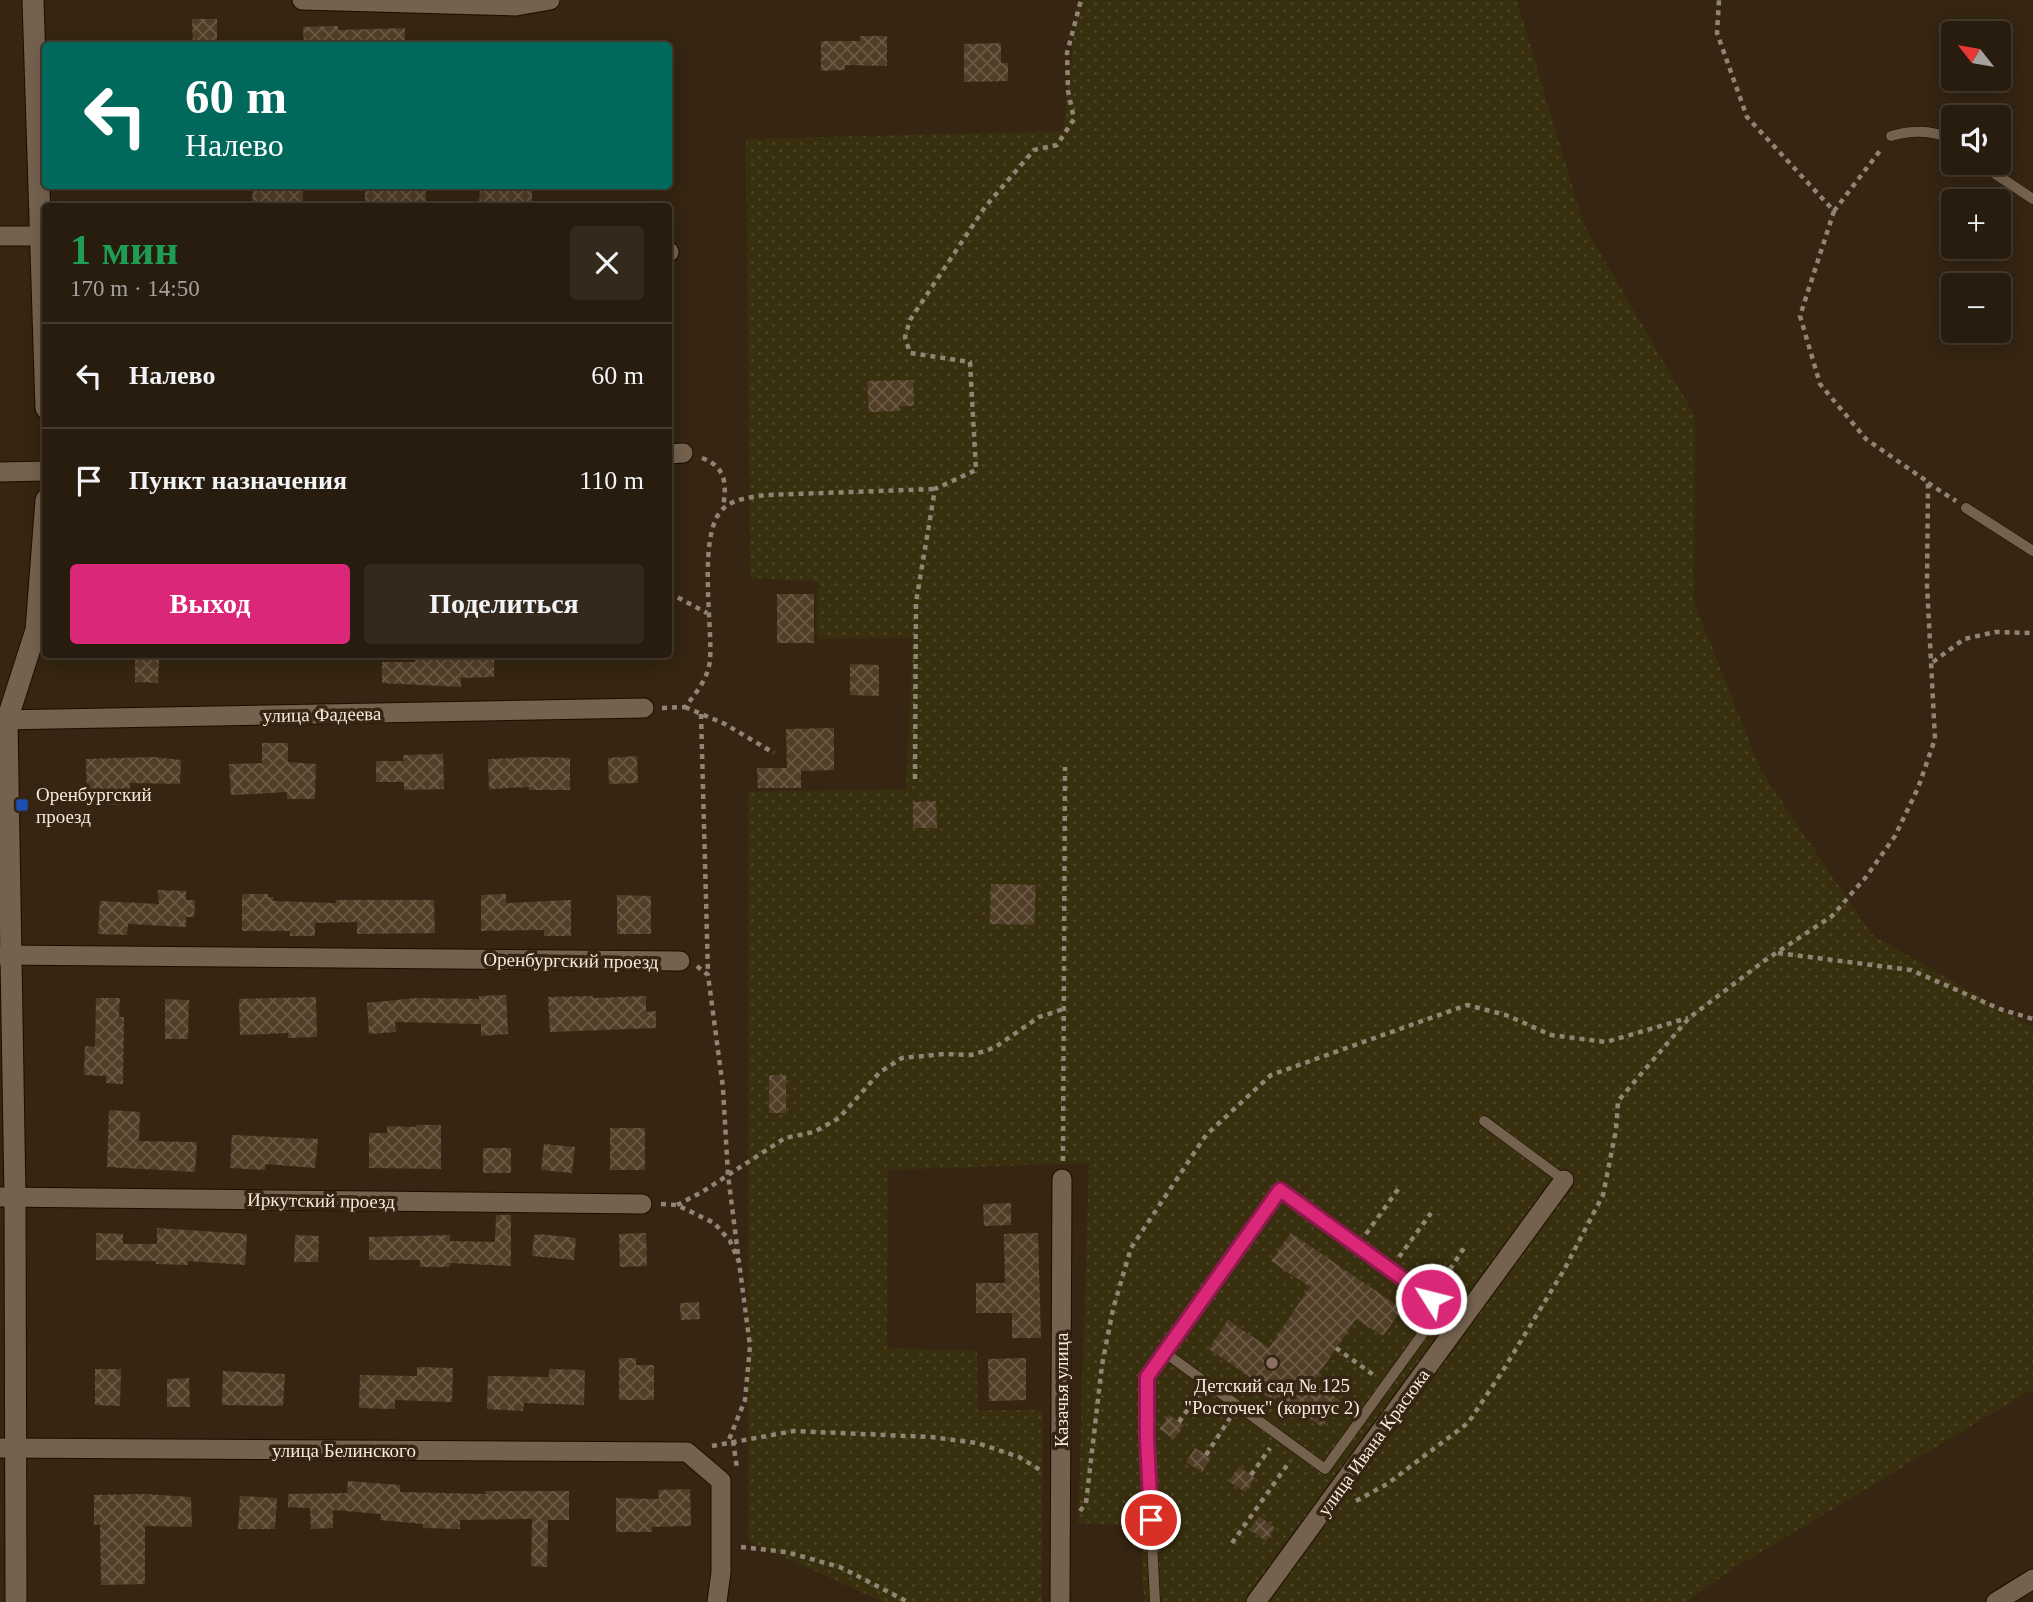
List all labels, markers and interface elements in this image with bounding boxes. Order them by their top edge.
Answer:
north arrow [1941,21,2011,91]
map controls [1941,21,2011,343]
text: 60 m [185,69,287,124]
icon: left [70,70,161,161]
button: sound [1941,105,2011,175]
text: Налево [185,127,284,163]
button: + [1941,189,2011,259]
button: close [570,226,644,300]
text: 1 мин [70,227,179,273]
button: − [1941,273,2011,343]
text: 170 m · 14:50 [70,276,200,301]
icon: left [70,357,108,395]
text: Налево [129,361,215,390]
text: 60 m [591,361,644,390]
icon: arrive [70,462,108,500]
text: Пункт назначения [129,466,347,495]
text: 110 m [579,466,644,495]
button: Выход [70,564,350,644]
button: Поделиться [364,564,644,644]
street label: улица Фадеева [262,703,382,726]
place label: Оренбургский проезд [36,784,152,827]
marker: Оренбургский проезд [14,797,30,813]
street label: Оренбургский проезд [483,948,659,973]
street label: Иркутский проезд [247,1189,395,1212]
position arrow [1394,1262,1468,1336]
street label: Казачья улица [1051,1332,1072,1447]
marker: Детский сад № 125 "Росточек" (корпус 2) [1264,1355,1280,1371]
street label: улица Ивана Красюка [1313,1364,1434,1520]
place label: Детский сад № 125 "Росточек" (корпус 2) [1184,1375,1360,1419]
street label: улица Белинского [272,1440,416,1461]
pin [1121,1490,1181,1550]
icon: arrive [1132,1501,1170,1539]

